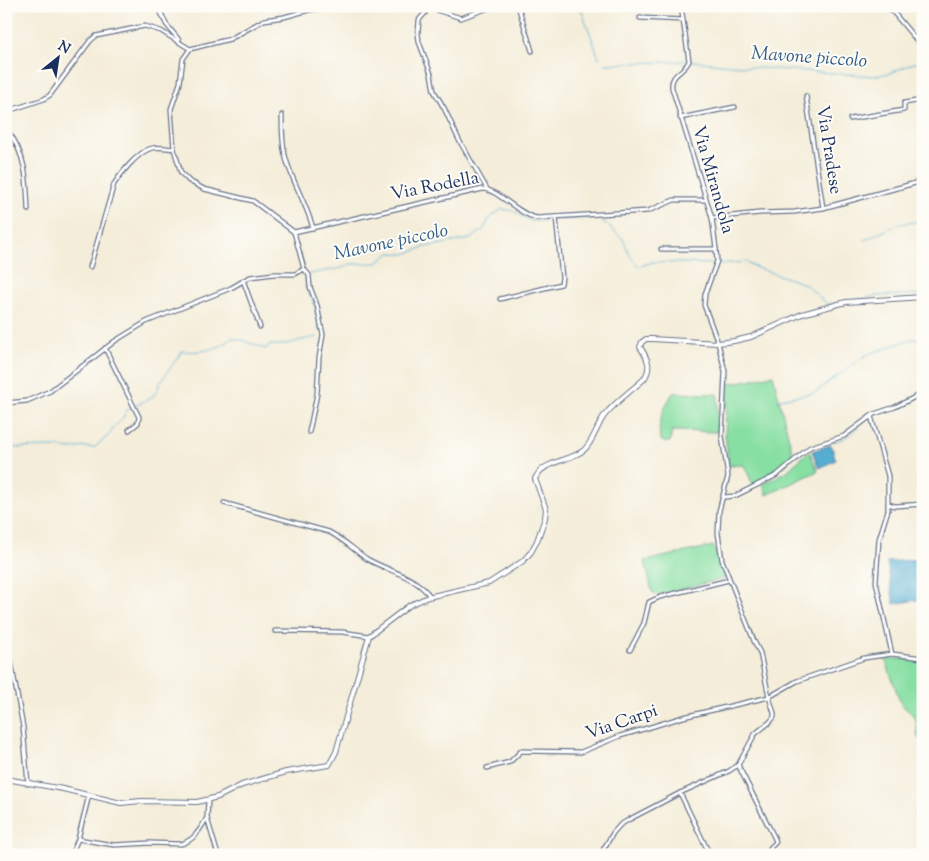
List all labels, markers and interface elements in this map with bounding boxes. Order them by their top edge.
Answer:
north arrow [32,32,82,82]
text: N [54,37,73,60]
water label: Mavone piccolo [750,40,868,76]
street label: Via Pradese [808,104,848,196]
street label: Via Mirandola [684,123,740,237]
street label: Via Rodella [389,166,481,208]
water label: Mavone piccolo [331,218,451,268]
street label: Via Carpi [582,699,662,747]

